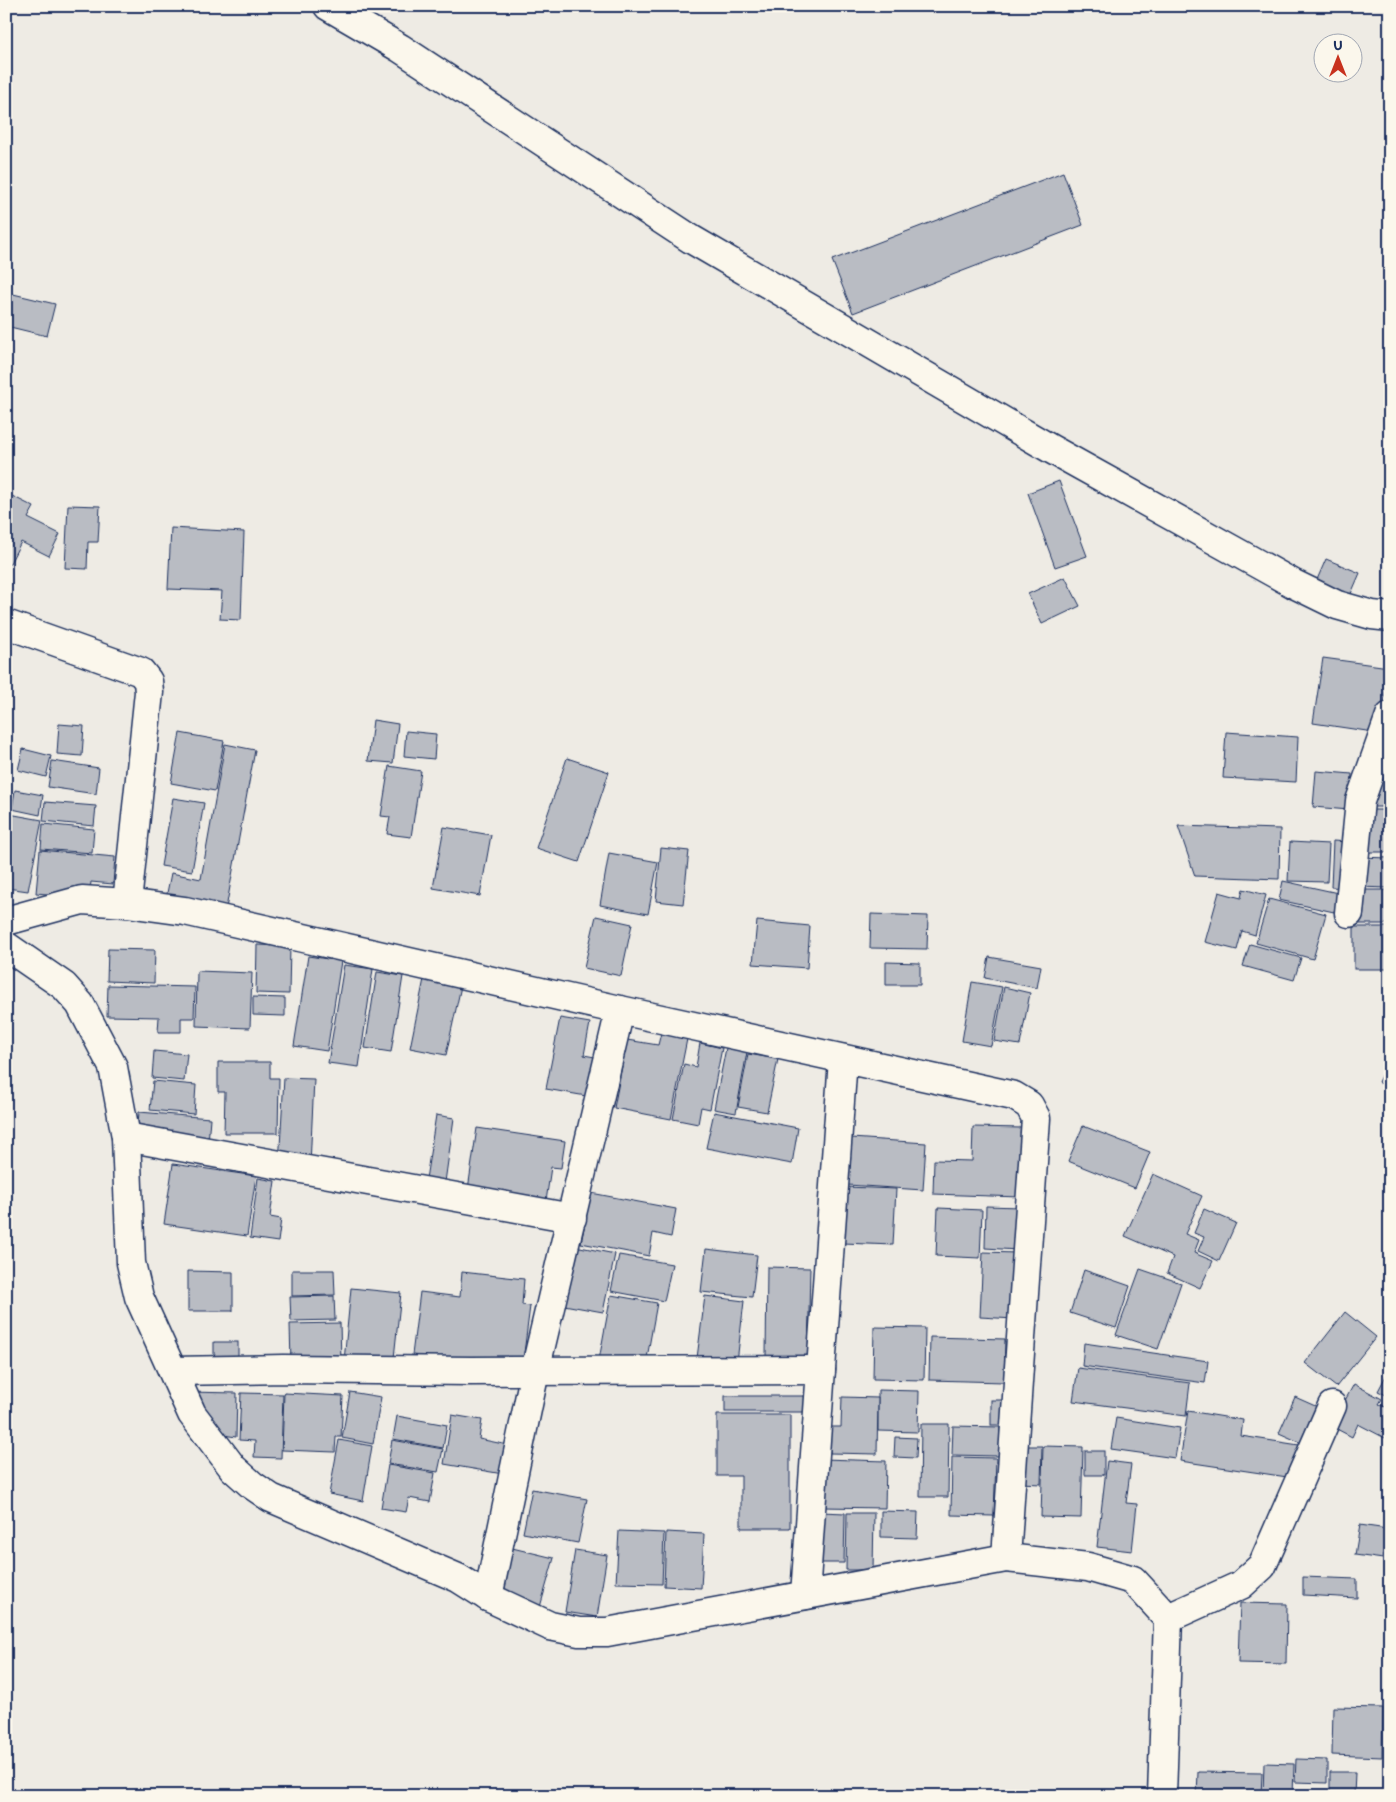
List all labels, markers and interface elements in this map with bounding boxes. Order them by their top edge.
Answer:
north arrow [1314,32,1364,82]
text: U [1333,37,1343,54]

